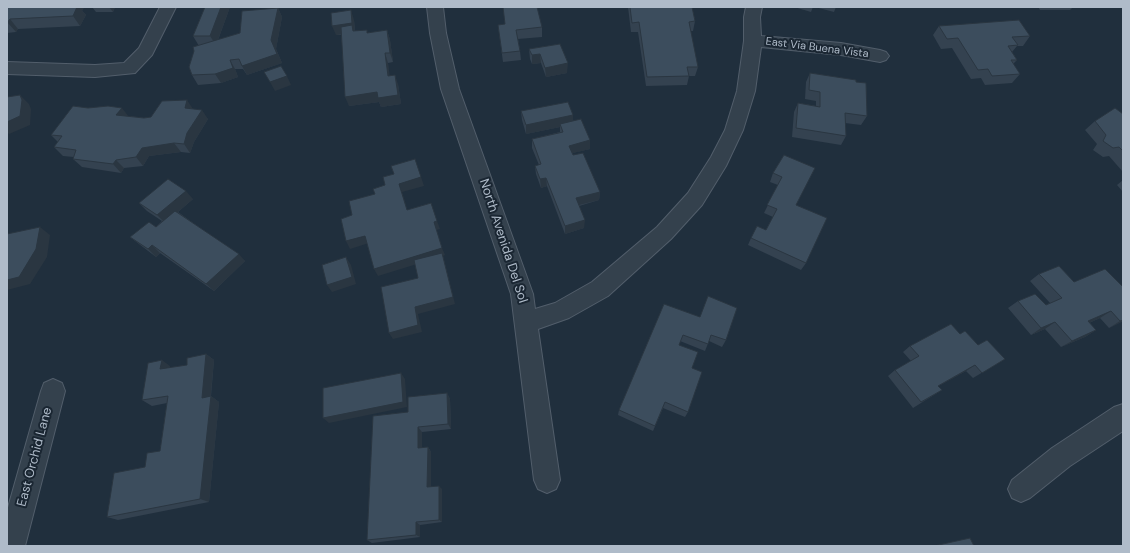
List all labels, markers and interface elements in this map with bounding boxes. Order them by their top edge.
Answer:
street label: East Via Buena Vista [765,35,869,61]
street label: North Avenida Del Sol [476,177,530,305]
street label: East Orchid Lane [14,406,56,508]

